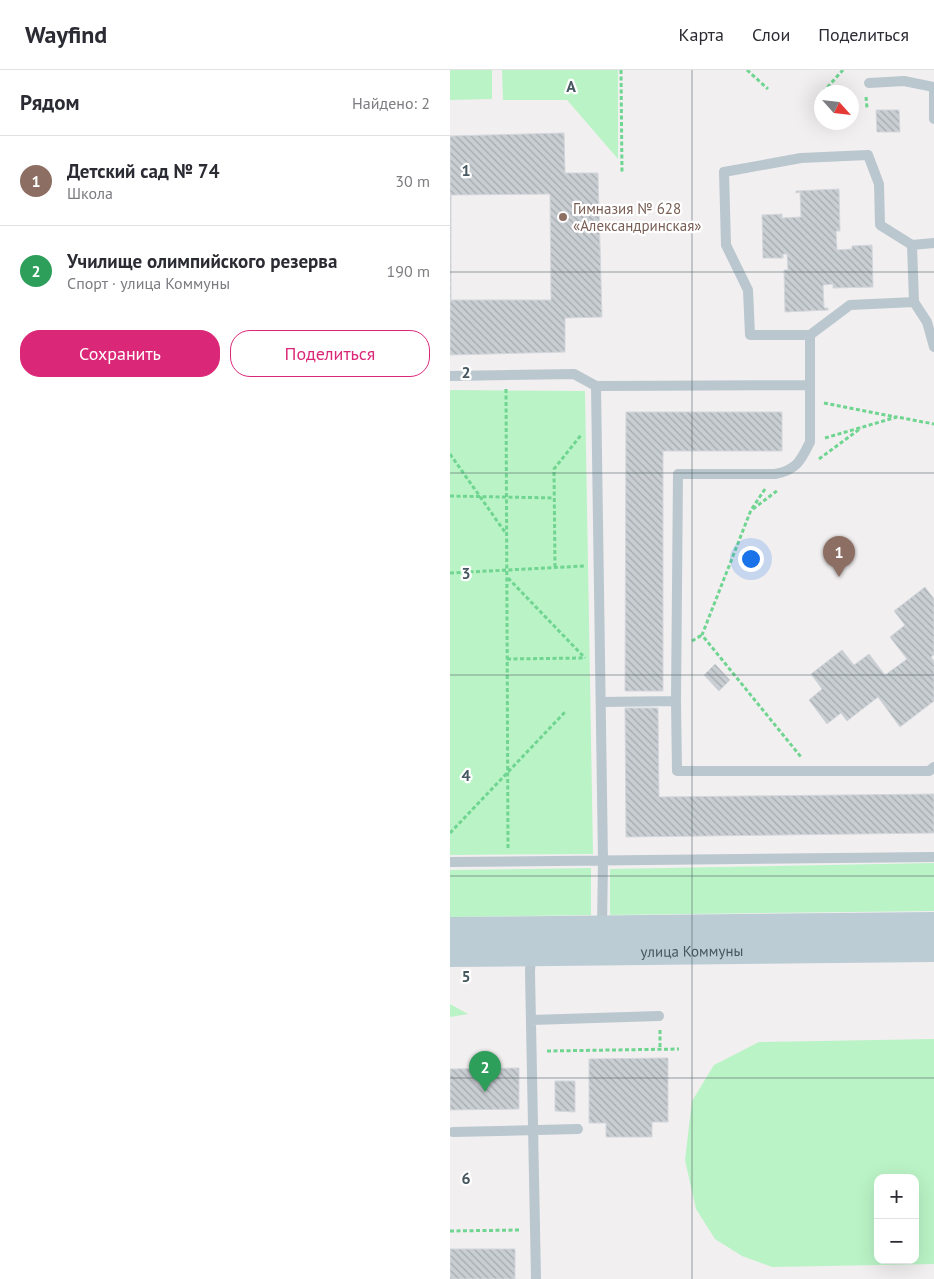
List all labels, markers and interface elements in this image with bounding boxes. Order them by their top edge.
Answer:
text: Wayfind [25,19,107,50]
text: Карта [679,23,724,46]
text: Слои [752,23,790,46]
text: Поделиться [818,23,909,46]
text: A [566,76,576,96]
north arrow [814,85,859,130]
text: Рядом [20,89,79,116]
text: Найдено: 2 [352,93,430,113]
text: Детский сад № 74 [67,159,219,183]
text: 1 [461,160,471,180]
text: 1 [31,171,41,191]
text: 30 m [395,171,430,191]
text: Школа [67,183,113,203]
place label: Гимназия № 628 «Александринская» [573,199,702,235]
marker: Гимназия № 628 «Александринская» [557,211,569,223]
text: Училище олимпийского резерва [67,249,337,273]
text: 2 [31,261,41,281]
text: 190 m [387,261,430,281]
text: Спорт · улица Коммуны [67,273,230,293]
button: Сохранить [20,330,220,377]
button: Поделиться [230,330,430,377]
text: 2 [461,362,471,382]
pin: 1 [823,536,855,577]
your location [738,546,764,572]
text: 3 [461,563,471,583]
text: 4 [461,765,471,785]
street label: улица Коммуны [640,940,744,961]
text: 5 [461,966,471,986]
pin: 2 [469,1051,501,1092]
text: 6 [461,1168,471,1188]
map controls [874,1174,919,1264]
button: + [874,1174,919,1219]
button: − [874,1219,919,1264]

